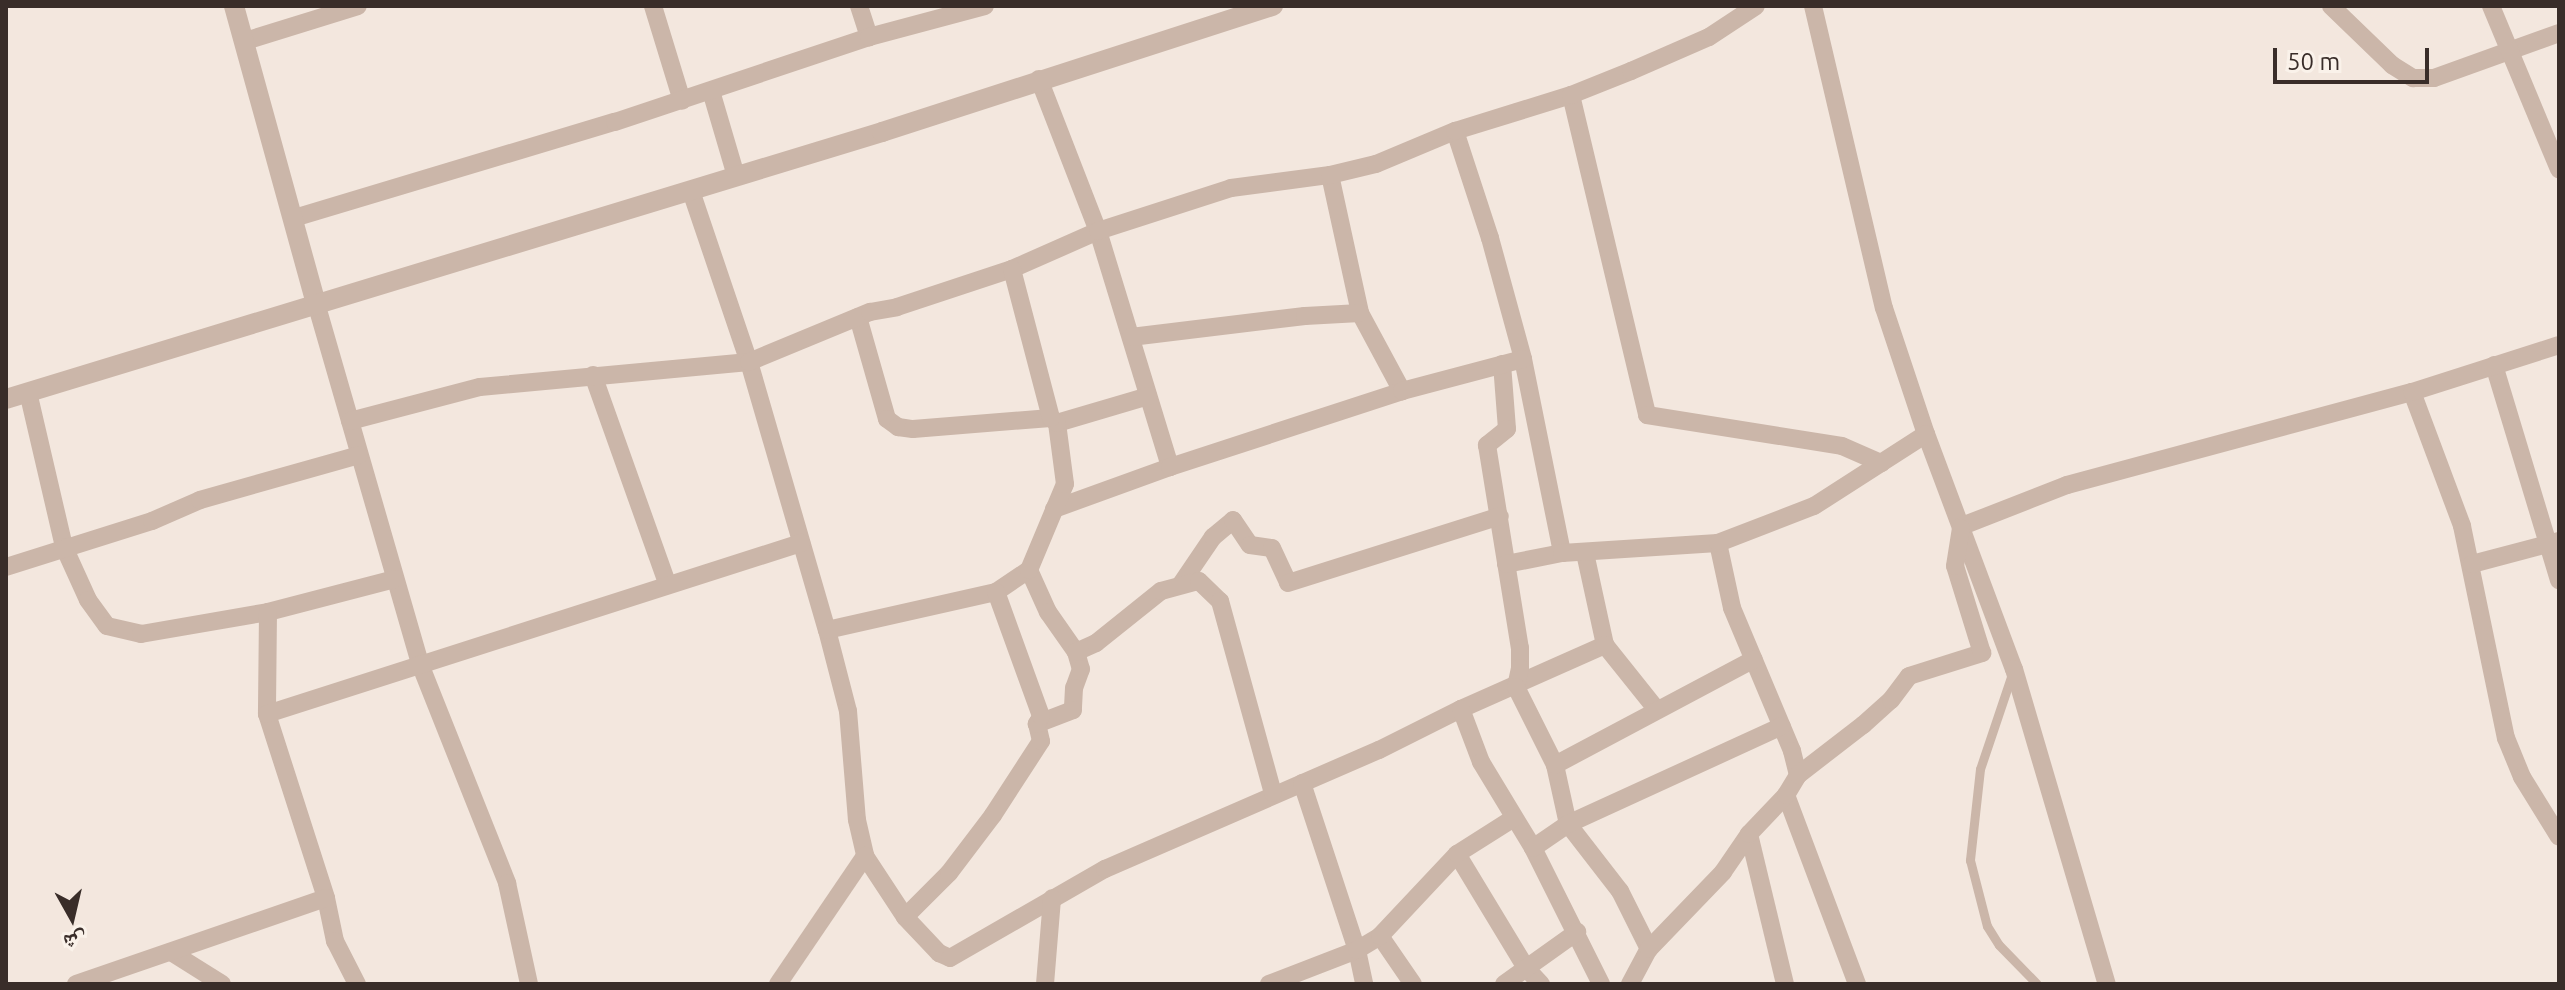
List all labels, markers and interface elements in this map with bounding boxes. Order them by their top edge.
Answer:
scale bar [2277,32,2433,82]
text: 50 m [2287,48,2340,75]
north arrow [32,878,112,958]
text: ش [62,928,89,956]

